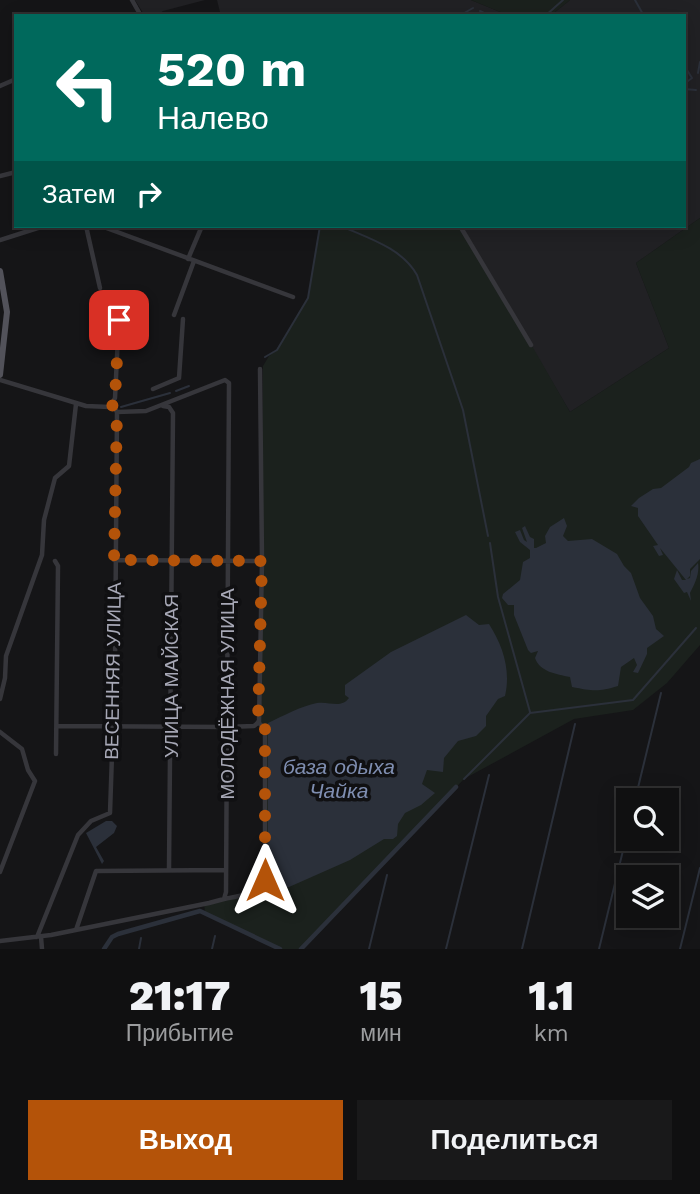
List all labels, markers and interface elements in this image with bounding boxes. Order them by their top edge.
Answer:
text: 520 m [157,40,306,98]
icon: left [42,42,133,133]
text: Налево [157,99,269,137]
icon: right [130,175,168,213]
text: Затем [42,179,116,209]
pin [89,290,149,350]
icon: arrive [100,301,138,339]
street label: ВЕСЕННЯЯ УЛИЦА [100,582,126,760]
street label: МОЛОДЁЖНАЯ УЛИЦА [216,588,239,800]
street label: УЛИЦА МАЙСКАЯ [160,594,183,758]
water label: база одыха Чайка [283,754,395,803]
map controls [616,788,679,928]
button: search [616,788,679,851]
position arrow [228,843,302,917]
button: layers [616,865,679,928]
text: 21:17 [129,971,231,1020]
text: 15 [359,971,403,1020]
text: 1.1 [528,971,574,1020]
text: Прибытие [126,1020,234,1047]
text: мин [360,1020,402,1047]
text: km [534,1020,569,1047]
button: Выход [28,1100,343,1180]
button: Поделиться [357,1100,672,1180]

